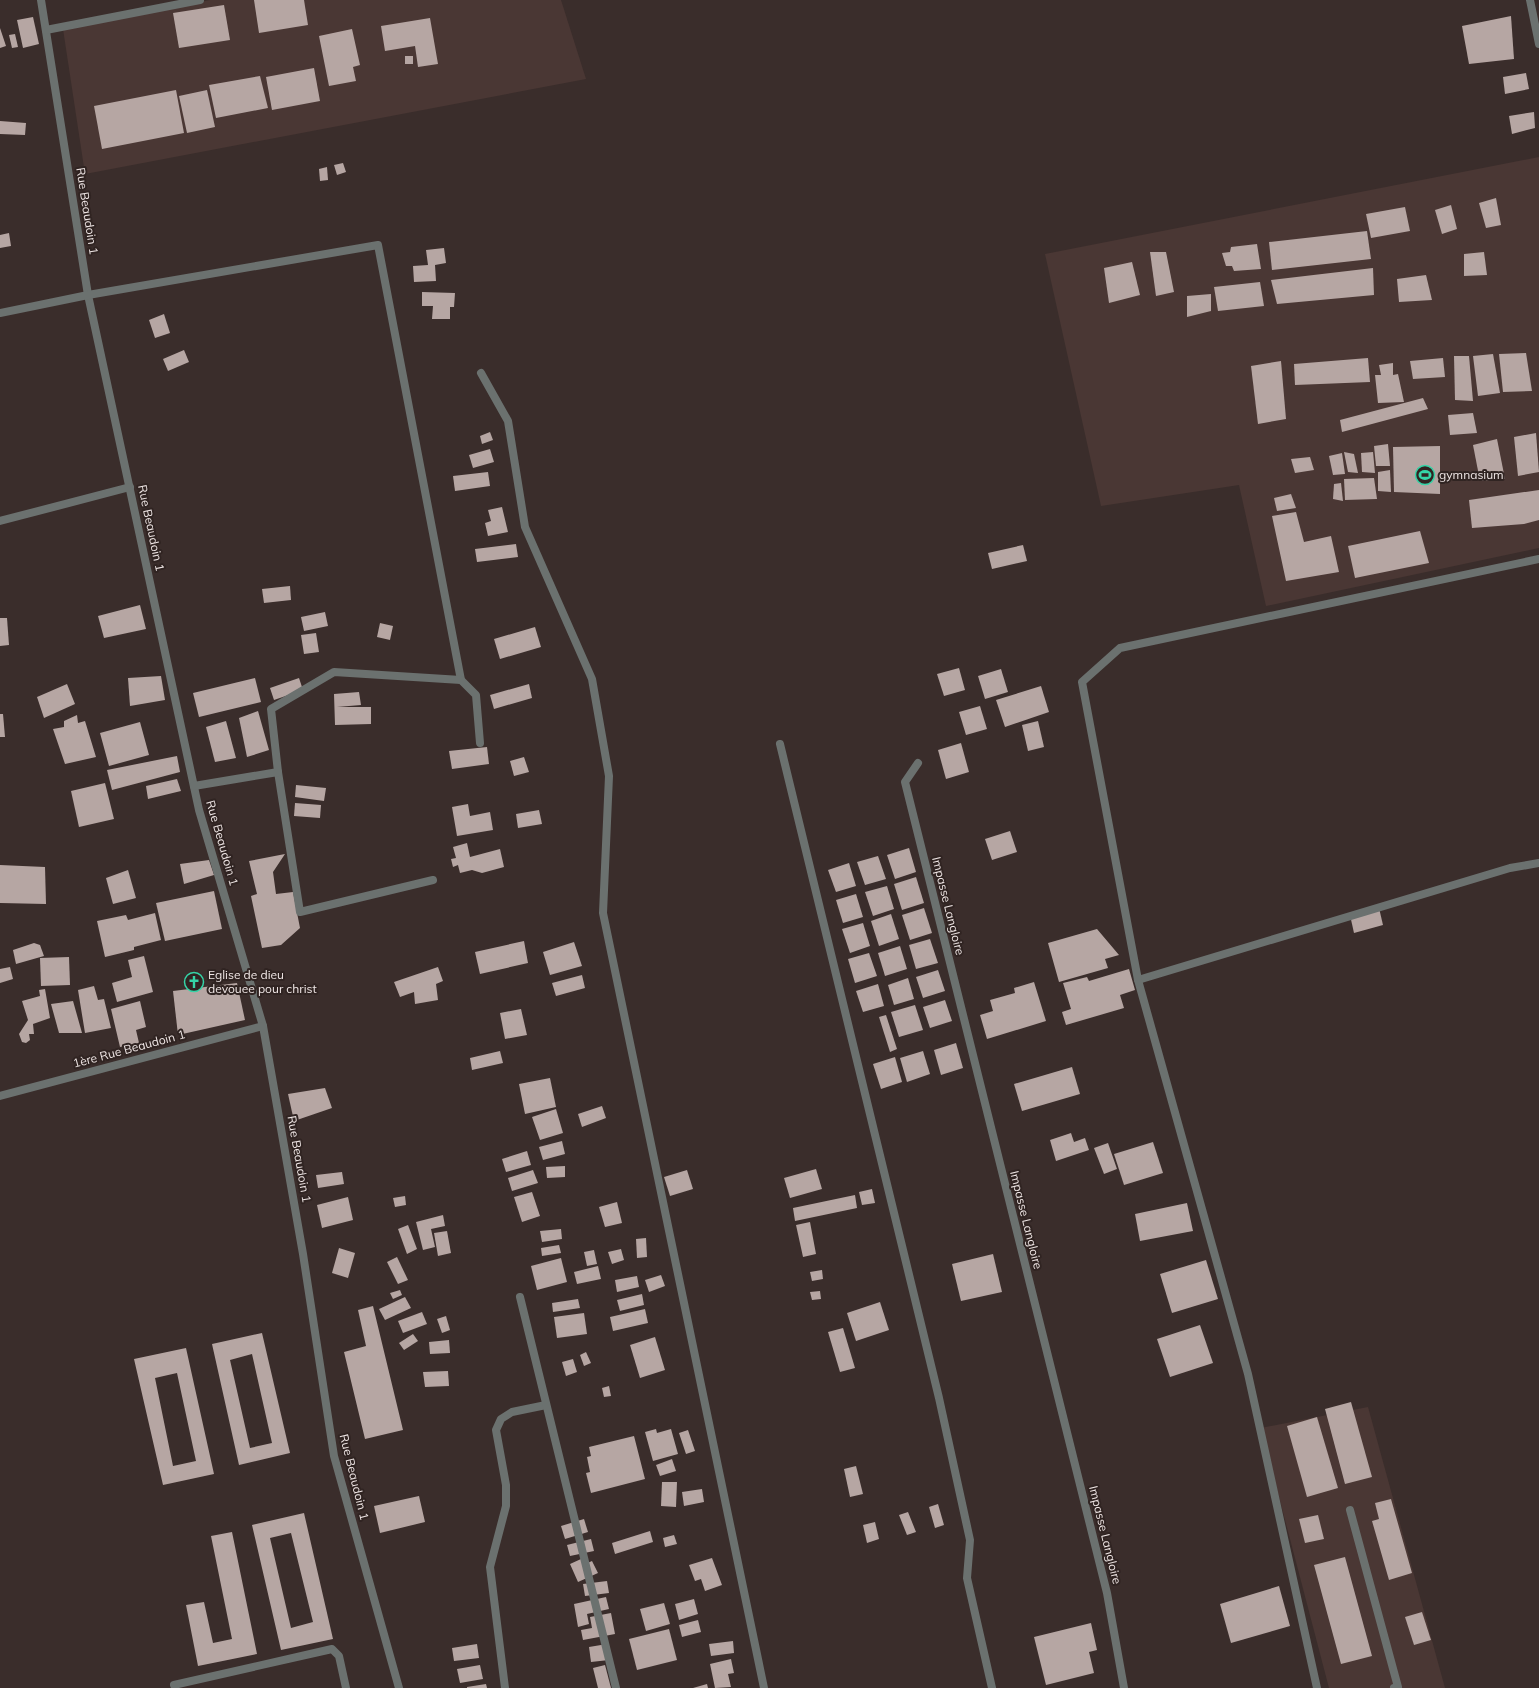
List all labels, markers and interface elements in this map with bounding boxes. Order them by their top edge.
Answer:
street label: Rue Beaudoin 1 [73,166,102,256]
sports icon: gymnasium [1414,464,1436,486]
place label: gymnasium [1439,467,1504,482]
street label: Rue Beaudoin 1 [135,483,168,572]
street label: Rue Beaudoin 1 [203,799,242,887]
street label: Impasse Langloire [929,855,968,957]
place label: Eglise de dieu devouee pour christ [208,967,317,996]
church icon: Eglise de dieu devouee pour christ [183,971,205,993]
street label: 1ère Rue Beaudoin 1 [71,1026,187,1071]
street label: Rue Beaudoin 1 [284,1114,315,1204]
street label: Impasse Langloire [1007,1169,1046,1271]
street label: Rue Beaudoin 1 [337,1432,372,1521]
street label: Impasse Langloire [1086,1484,1125,1586]

